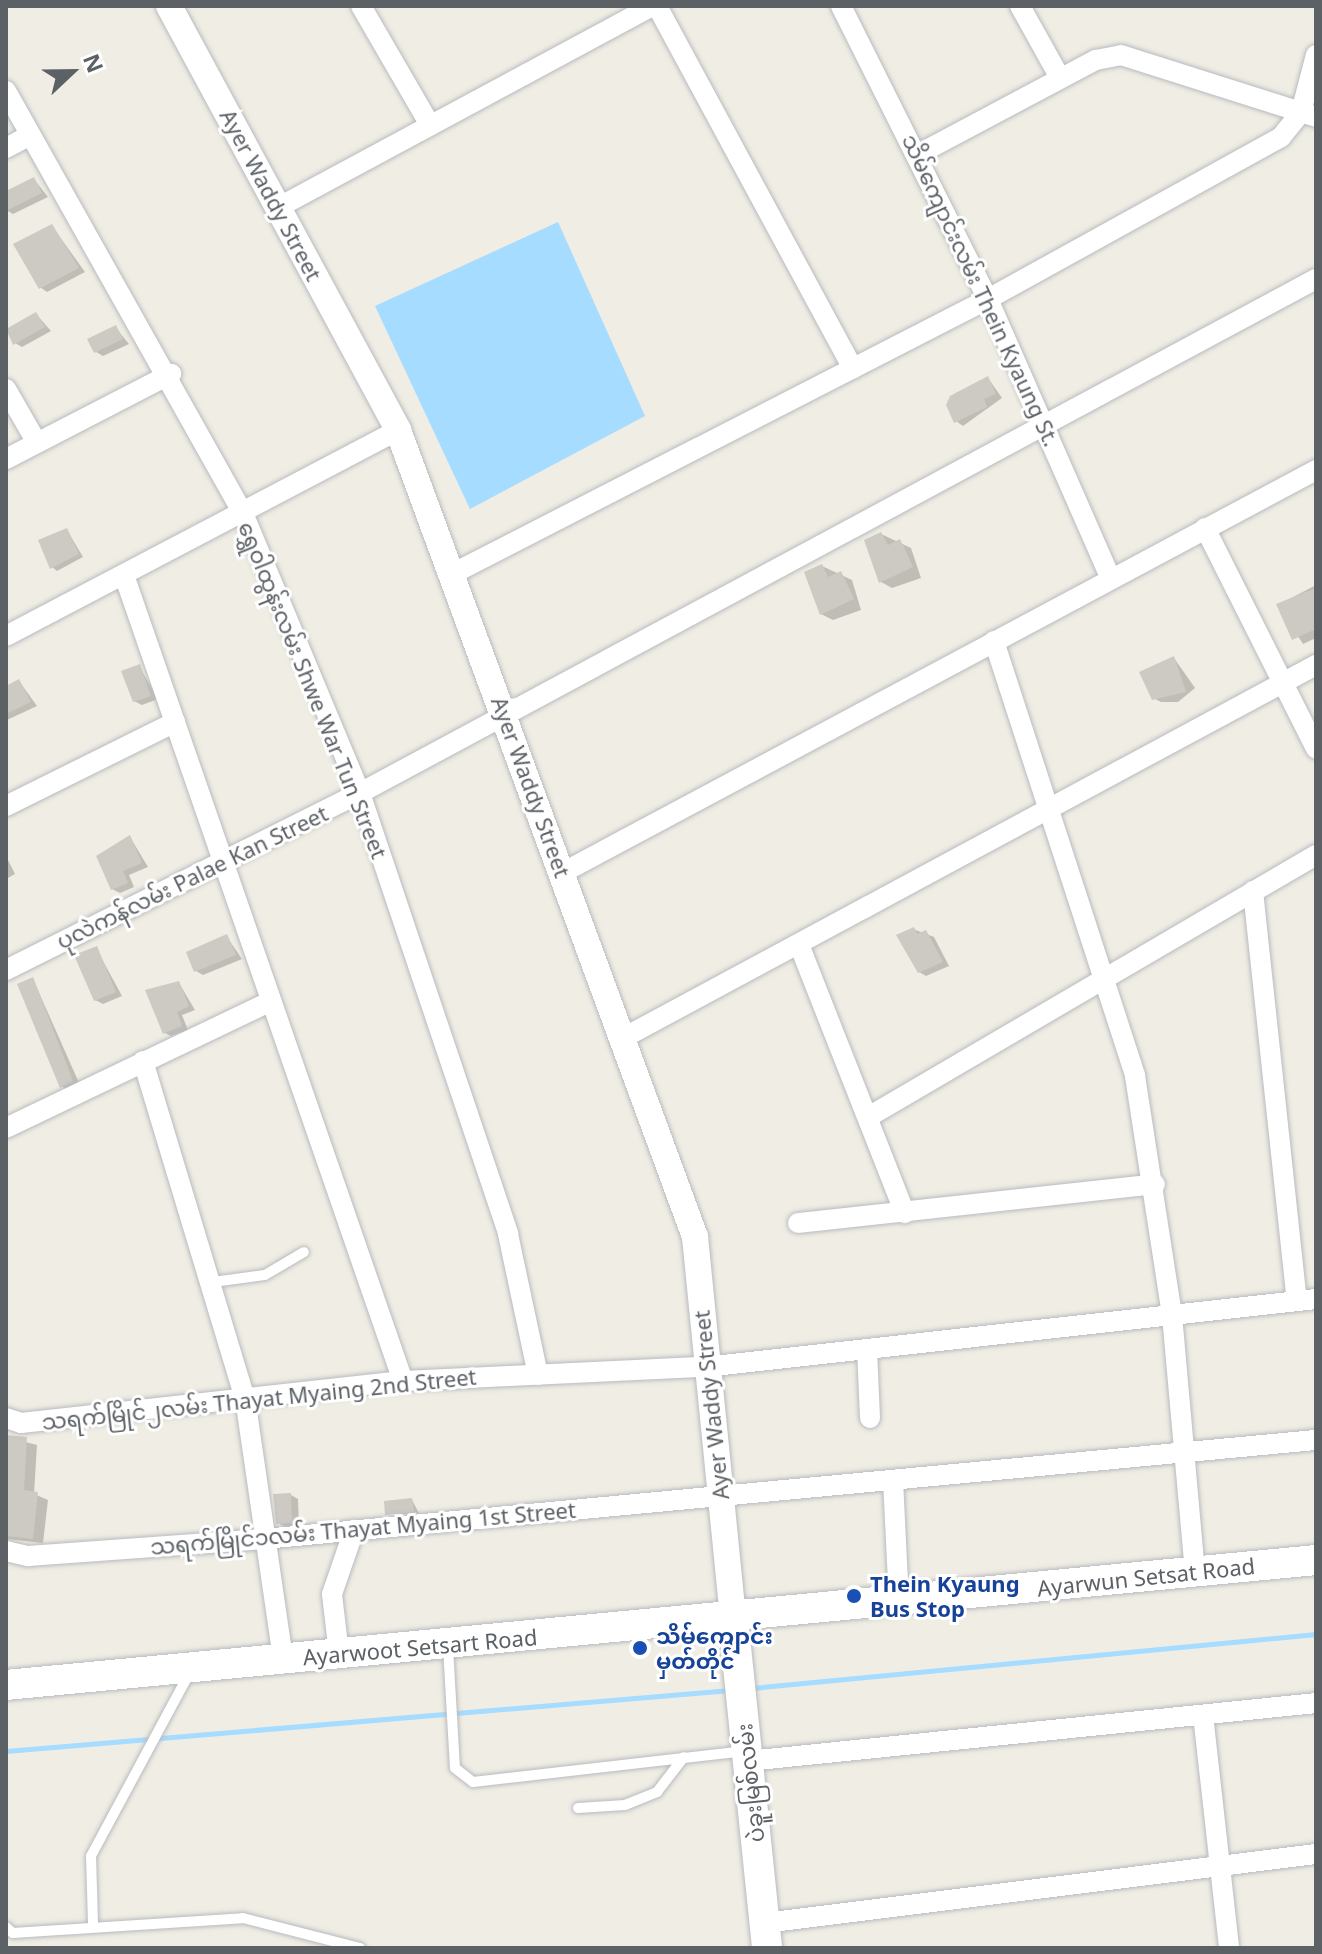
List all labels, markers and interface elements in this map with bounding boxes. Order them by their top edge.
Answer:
north arrow [32,32,112,112]
text: N [77,49,112,77]
street label: Ayer Waddy Street [215,105,327,285]
street label: သိမ်ကျောင်းလမ်း Thein Kyaung St. [897,130,1065,450]
street label: ရွှေဝါထွန်းလမ်း Shwe War Tun Street [233,518,393,862]
street label: Ayer Waddy Street [486,693,576,881]
street label: ပုလဲကန်လမ်း Palae Kan Street [52,800,332,954]
street label: Ayer Waddy Street [688,1309,734,1501]
street label: သရက်မြိုင်၂လမ်း Thayat Myaing 2nd Street [40,1363,478,1435]
street label: သရက်မြိုင်၁လမ်း Thayat Myaing 1st Street [149,1496,577,1560]
street label: Ayarwun Setsat Road [1036,1552,1256,1602]
place label: Thein Kyaung Bus Stop [870,1570,1020,1622]
marker: Thein Kyaung Bus Stop [845,1587,863,1605]
place label: သိမ်ကျောင်း မှတ်တိုင် [656,1622,773,1674]
street label: Ayarwoot Setsart Road [302,1624,538,1670]
marker: သိမ်ကျောင်း မှတ်တိုင် [631,1639,649,1657]
street label: ပဲခူးမြစ်လမ်း [731,1722,769,1844]

